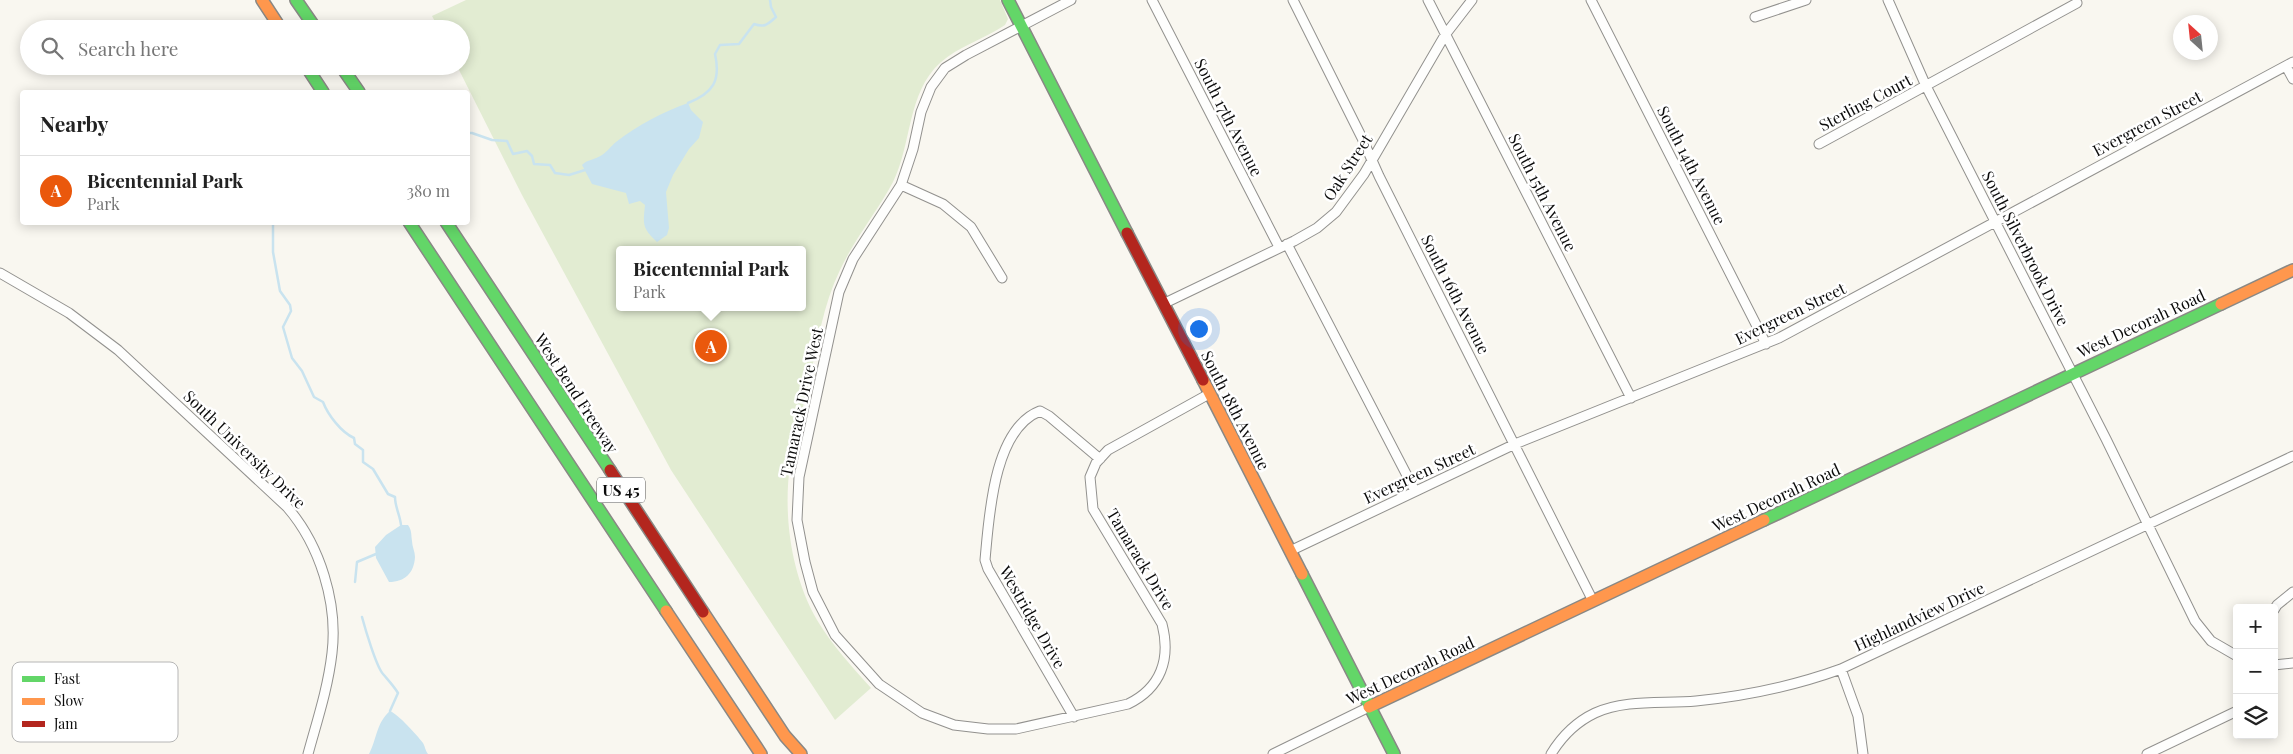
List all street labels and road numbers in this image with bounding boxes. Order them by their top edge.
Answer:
street label: South 17th Avenue [1190,55,1268,179]
street label: Sterling Court [1815,69,1915,135]
street label: Evergreen Street [2089,85,2205,161]
street label: South 14th Avenue [1653,102,1731,228]
street label: Oak Street [1318,129,1377,204]
street label: South 15th Avenue [1504,130,1582,254]
street label: South Silverbrook Drive [1978,167,2074,329]
street label: South 16th Avenue [1417,231,1495,357]
street label: Evergreen Street [1731,277,1849,349]
street label: West Decorah Road [2073,284,2208,362]
street label: Tamarack Drive West [775,325,827,479]
street label: West Bend Freeway [530,328,624,457]
street label: South 18th Avenue [1197,347,1275,473]
street label: South University Drive [179,385,311,513]
street label: Evergreen Street [1360,438,1478,508]
street label: West Decorah Road [1708,458,1843,536]
road number: US 45 [597,478,645,502]
street label: Tamarack Drive [1103,505,1179,613]
street label: Westridge Drive [995,561,1071,672]
street label: Highlandview Drive [1850,577,1988,655]
street label: West Decorah Road [1342,631,1477,709]

